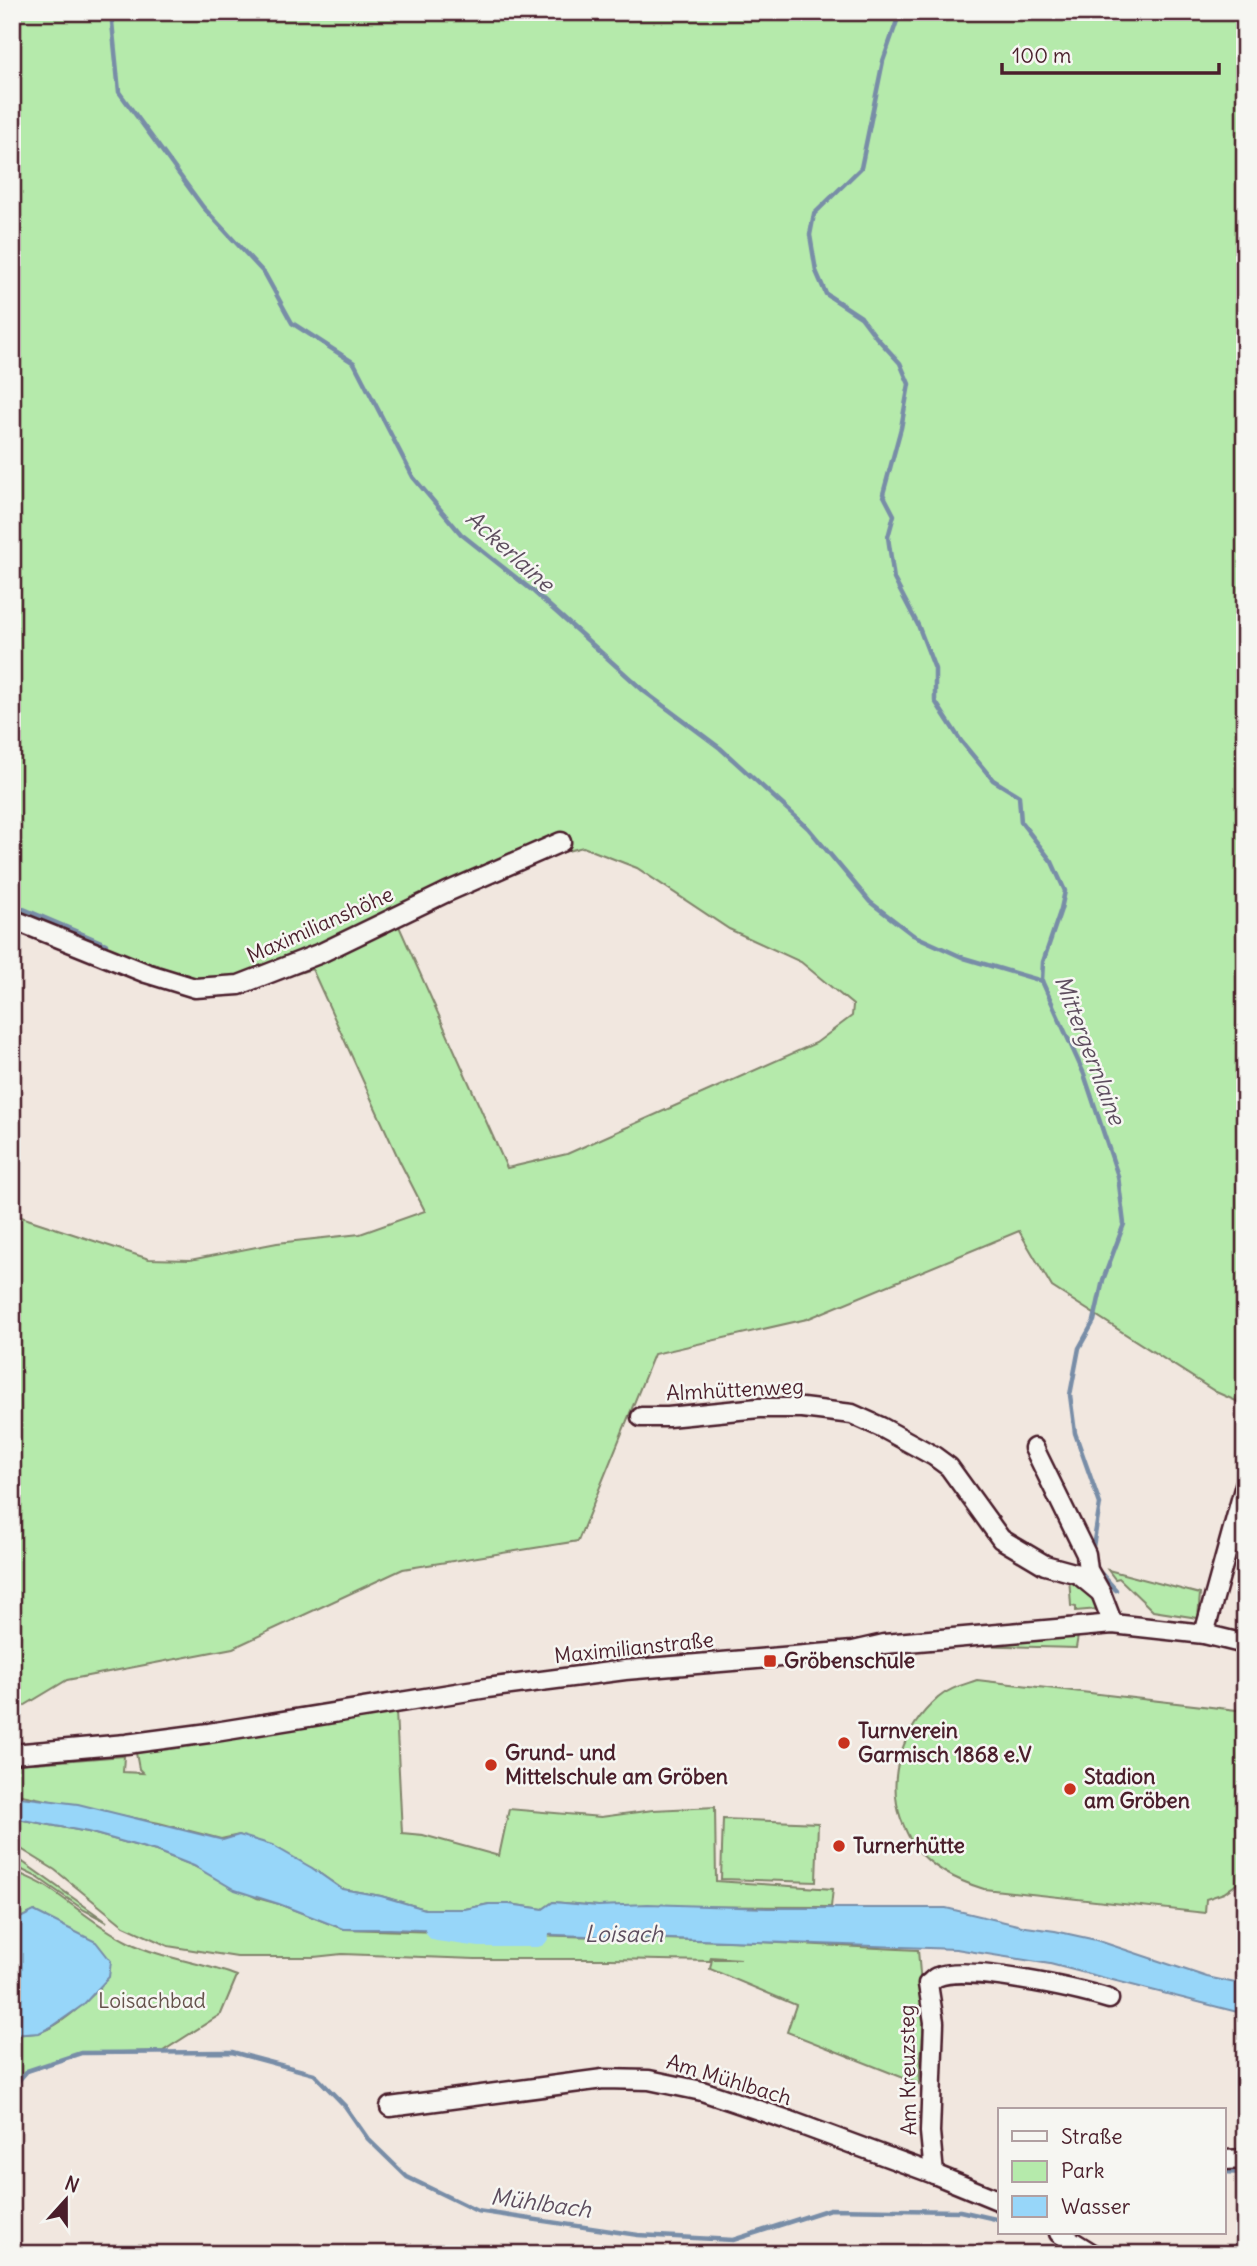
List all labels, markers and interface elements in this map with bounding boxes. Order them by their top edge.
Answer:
scale bar [1002,32,1218,76]
text: 100 m [1012,42,1071,69]
water label: Ackerlaine [460,503,562,599]
street label: Maximilianshöhe [242,880,397,969]
water label: Mittergernlaine [1049,971,1133,1130]
street label: Almhüttenweg [666,1372,804,1407]
street label: Maximilianstraße [553,1626,715,1669]
place label: Gröbenschule [784,1647,915,1674]
marker: Gröbenschule [762,1653,778,1669]
place label: Turnverein Garmisch 1868 e.V [858,1717,1032,1768]
marker: Turnverein Garmisch 1868 e.V [836,1735,852,1751]
place label: Grund- und Mittelschule am Gröben [505,1739,728,1790]
marker: Grund- und Mittelschule am Gröben [483,1757,499,1773]
place label: Stadion am Gröben [1084,1763,1190,1814]
marker: Stadion am Gröben [1062,1781,1078,1797]
place label: Turnerhütte [853,1832,965,1859]
marker: Turnerhütte [831,1838,847,1854]
water label: Loisach [585,1919,664,1948]
park label: Loisachbad [98,1987,206,2014]
street label: Am Kreuzsteg [893,2004,922,2136]
street label: Am Mühlbach [663,2048,795,2111]
legend [998,2108,1226,2234]
text: Straße [1061,2123,1122,2150]
text: Park [1061,2157,1104,2184]
north arrow [32,2164,102,2234]
text: N [62,2171,83,2198]
water label: Mühlbach [489,2181,594,2224]
text: Wasser [1061,2193,1131,2220]

